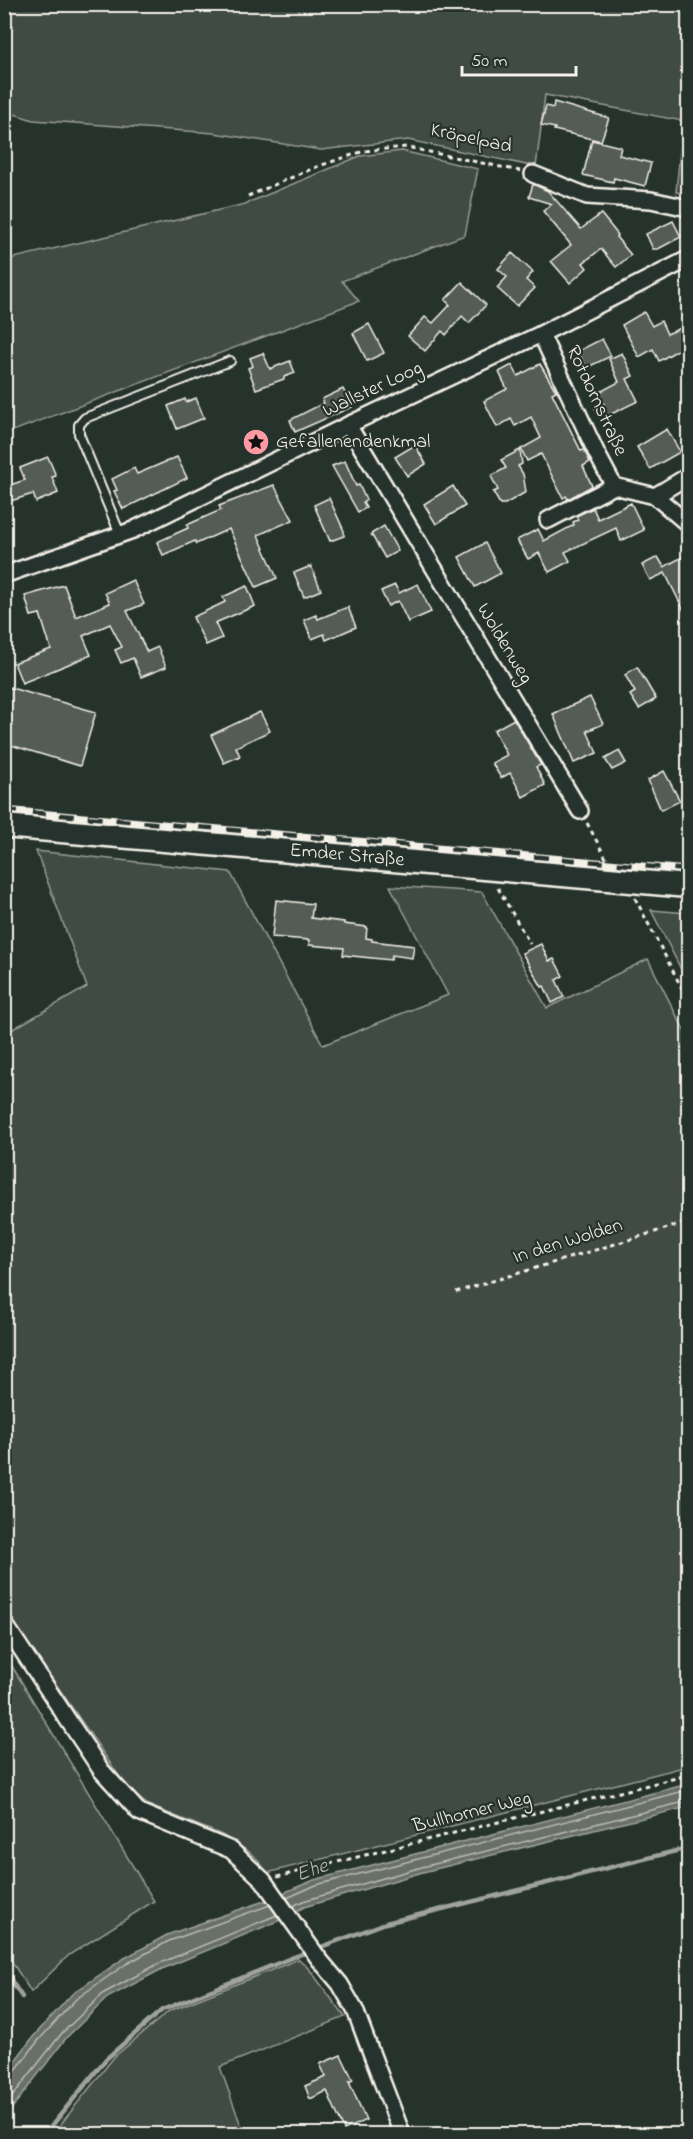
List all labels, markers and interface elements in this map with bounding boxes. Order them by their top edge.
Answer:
scale bar [462,39,576,77]
text: 50 m [471,49,508,75]
street label: Kröpelpad [428,116,514,162]
street label: Rotdornstraße [558,341,634,461]
street label: Wallster Loog [318,354,428,427]
place icon: Gefallenendenkmal [241,427,271,457]
place label: Gefallenendenkmal [276,428,430,457]
street label: Woldenweg [468,598,540,690]
street label: Emder Straße [288,837,406,875]
street label: In den Wolden [510,1212,627,1272]
street label: Bullhorner Weg [409,1784,535,1843]
water label: Ehe [292,1851,334,1890]

